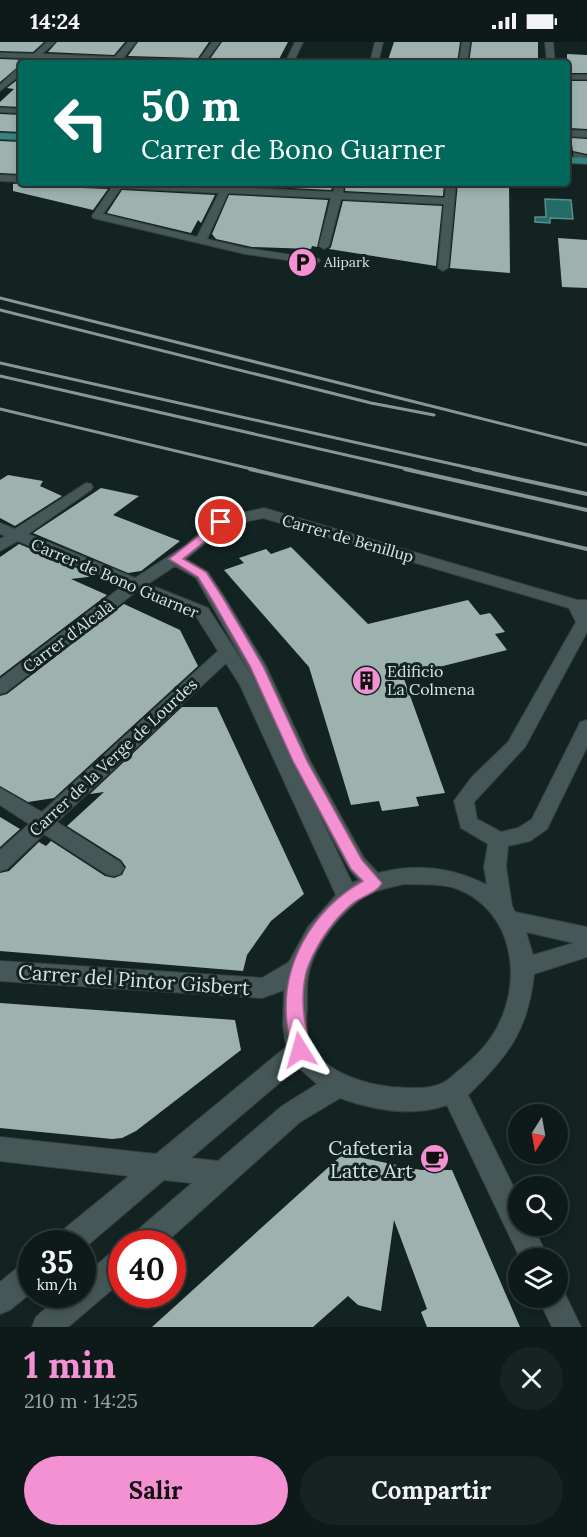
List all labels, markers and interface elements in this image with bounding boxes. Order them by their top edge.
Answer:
text: 14:24 [30,7,80,35]
text: 50 m [141,79,240,133]
icon: left [42,84,120,162]
text: Carrer de Bono Guarner [141,132,445,166]
parking icon: Alipark [287,246,319,278]
place label: Alipark [323,253,370,271]
pin [195,496,246,547]
icon: arrive [204,505,237,538]
street label: Carrer de Benillup [280,510,416,566]
street label: Carrer de Bono Guarner [28,534,202,622]
street label: Carrer d'Alcalà [19,595,117,677]
place label: Edificio La Colmena [387,661,475,699]
building icon: Edificio La Colmena [350,664,382,696]
street label: Carrer de la Verge de Lourdes [25,674,201,840]
street label: Carrer del Pintor Gisbert [17,959,251,1000]
position arrow [268,1018,332,1082]
north arrow [508,1104,568,1164]
map controls [508,1104,568,1308]
place label: Cafeteria Latte Art [328,1135,413,1183]
cafe icon: Cafeteria Latte Art [418,1143,450,1175]
button: search [508,1176,568,1236]
speed limit sign: 40 [108,1230,186,1308]
text: 35 [40,1243,73,1281]
button: layers [508,1248,568,1308]
text: km/h [37,1275,77,1294]
text: 1 min [24,1342,116,1388]
button: close [500,1347,563,1410]
text: 210 m · 14:25 [24,1388,138,1413]
button: Salir [24,1456,288,1525]
button: Compartir [300,1456,563,1525]

